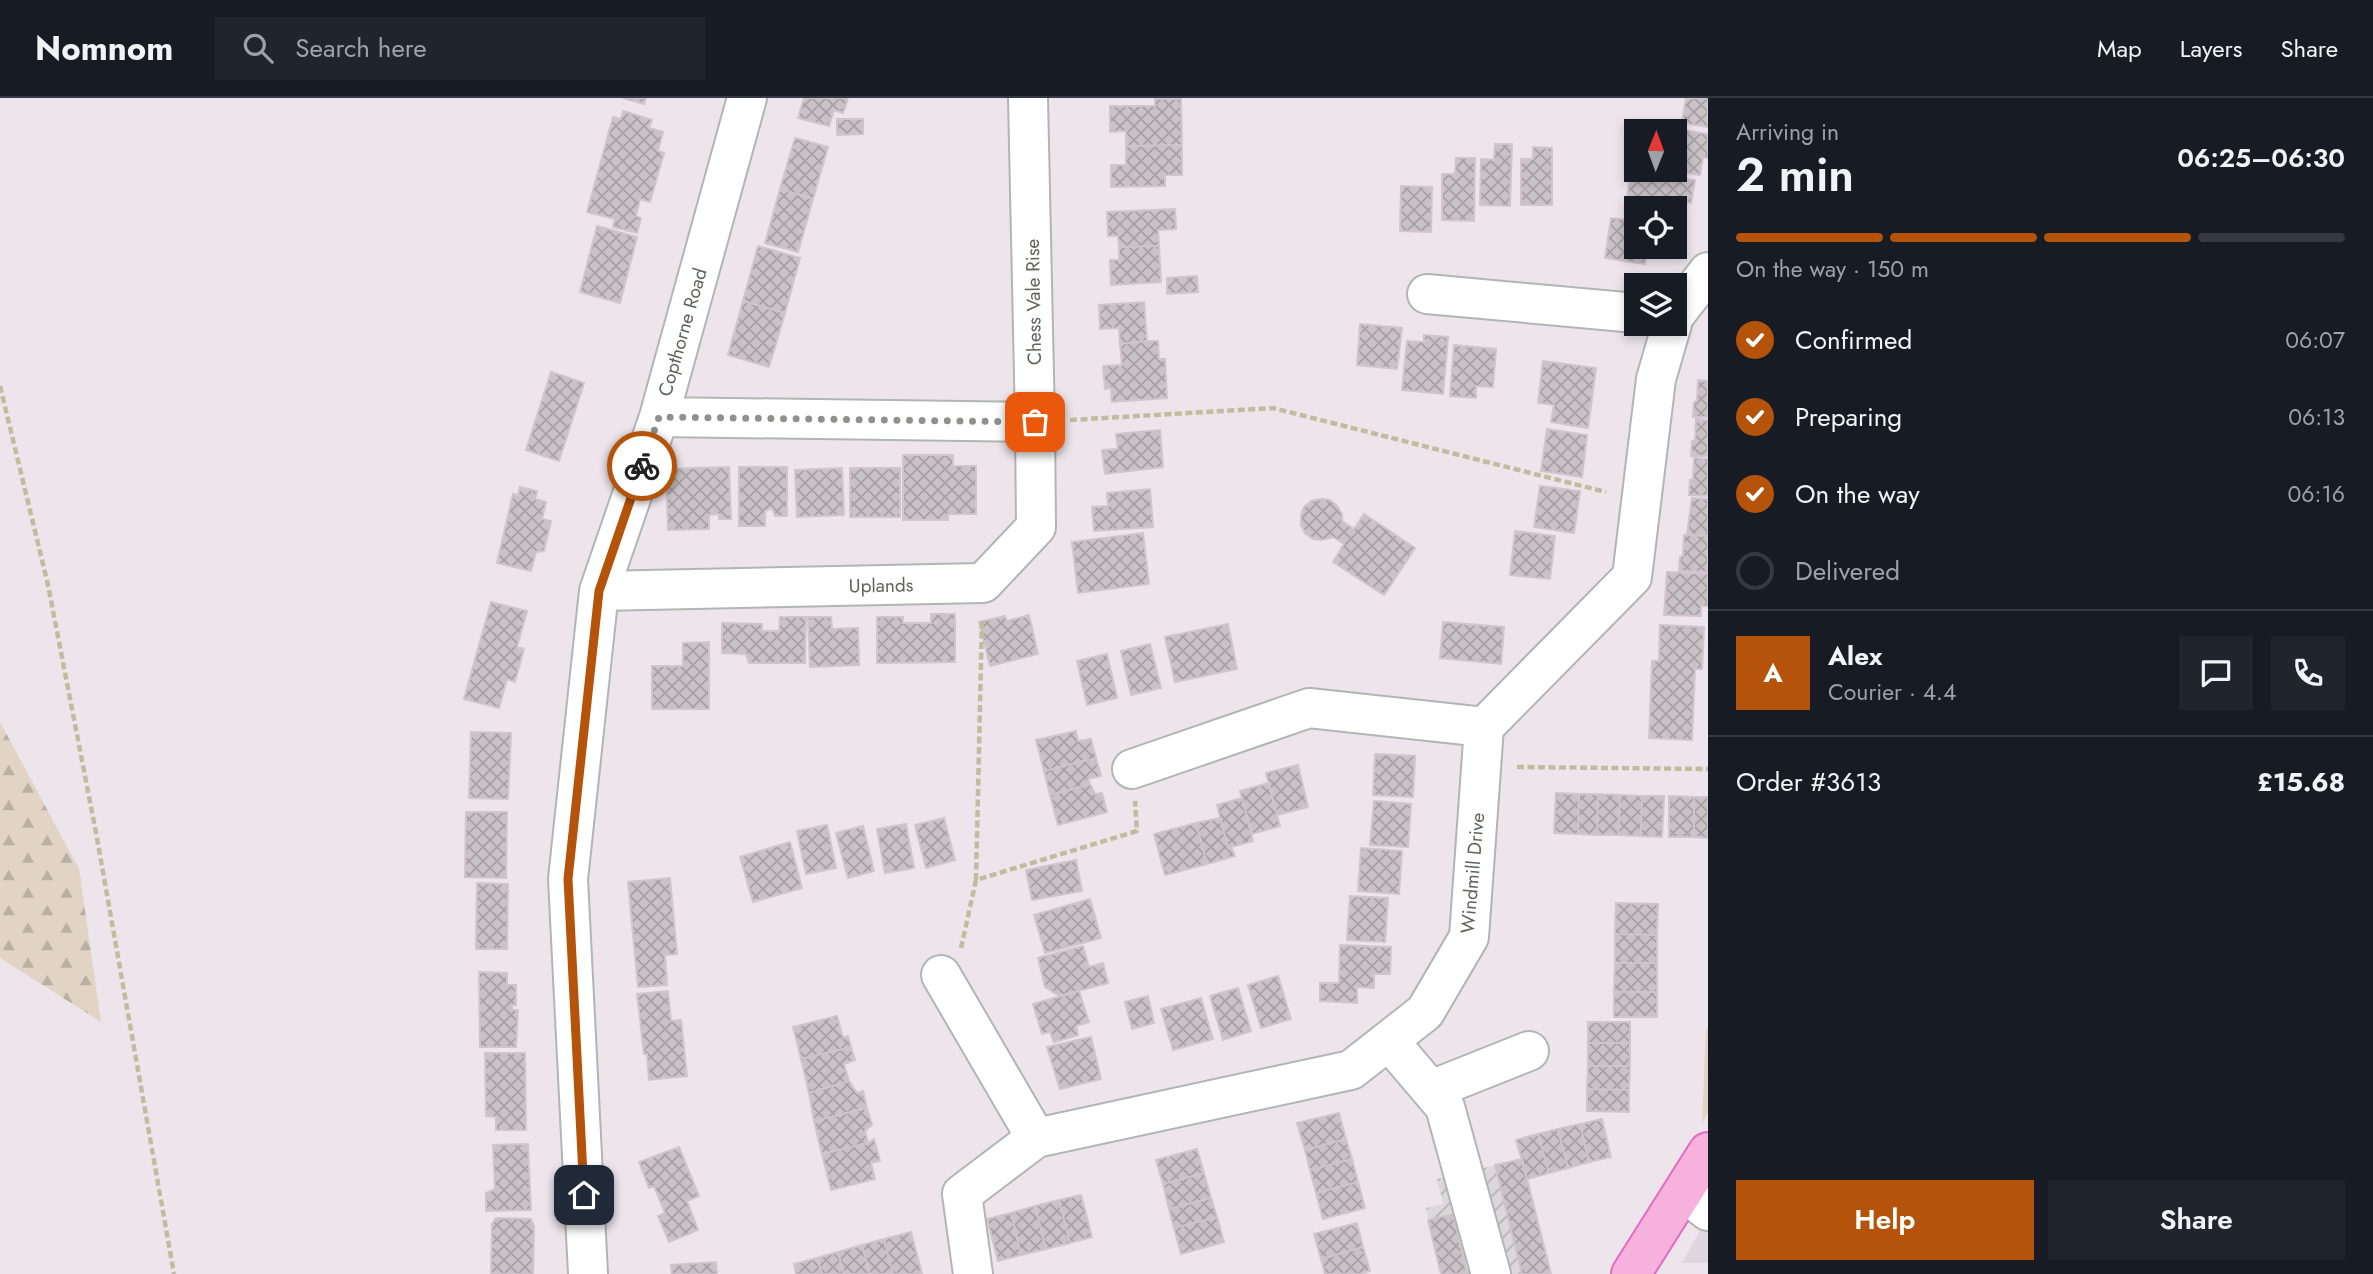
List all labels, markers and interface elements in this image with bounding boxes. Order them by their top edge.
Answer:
search box [215,17,705,80]
text: Nomnom [35,25,173,72]
icon: search [239,29,277,67]
text: Search here [295,29,427,67]
text: Map [2097,31,2142,66]
text: Layers [2180,31,2242,66]
text: Share [2280,31,2338,66]
text: Arriving in [1736,115,1839,149]
north arrow [1624,119,1687,182]
map controls [1624,119,1687,336]
text: 06:25–06:30 [2177,139,2345,177]
text: 2 min [1736,142,1854,208]
button: locate [1624,196,1687,259]
street label: Chess Vale Rise [1019,238,1048,365]
text: On the way · 150 m [1736,252,1929,286]
street label: Copthorne Road [651,265,714,399]
button: layers [1624,273,1687,336]
icon: check [1736,321,1774,359]
text: Confirmed [1795,321,1912,359]
text: 06:07 [2285,323,2345,357]
pin [1005,392,1065,452]
icon: check [1736,398,1774,436]
text: Preparing [1795,398,1902,436]
text: 06:13 [2288,400,2345,434]
icon: bag [1016,403,1054,441]
courier [607,431,677,501]
icon: bike [623,447,661,485]
icon: check [1736,475,1774,513]
text: On the way [1795,475,1920,513]
text: 06:16 [2287,477,2345,511]
text: Delivered [1795,552,1900,590]
street label: Uplands [848,571,914,600]
button: chat [2179,636,2253,710]
button: phone [2271,636,2345,710]
text: Alex [1828,637,1882,675]
text: A [1763,654,1783,692]
text: Courier · 4.4 [1828,675,1956,709]
text: Order #3613 [1736,763,1881,801]
text: £15.68 [2257,763,2345,801]
street label: Windmill Drive [1454,811,1491,934]
pin [554,1165,614,1225]
icon: home [565,1176,603,1214]
button: Help [1736,1180,2034,1260]
button: Share [2048,1180,2345,1260]

